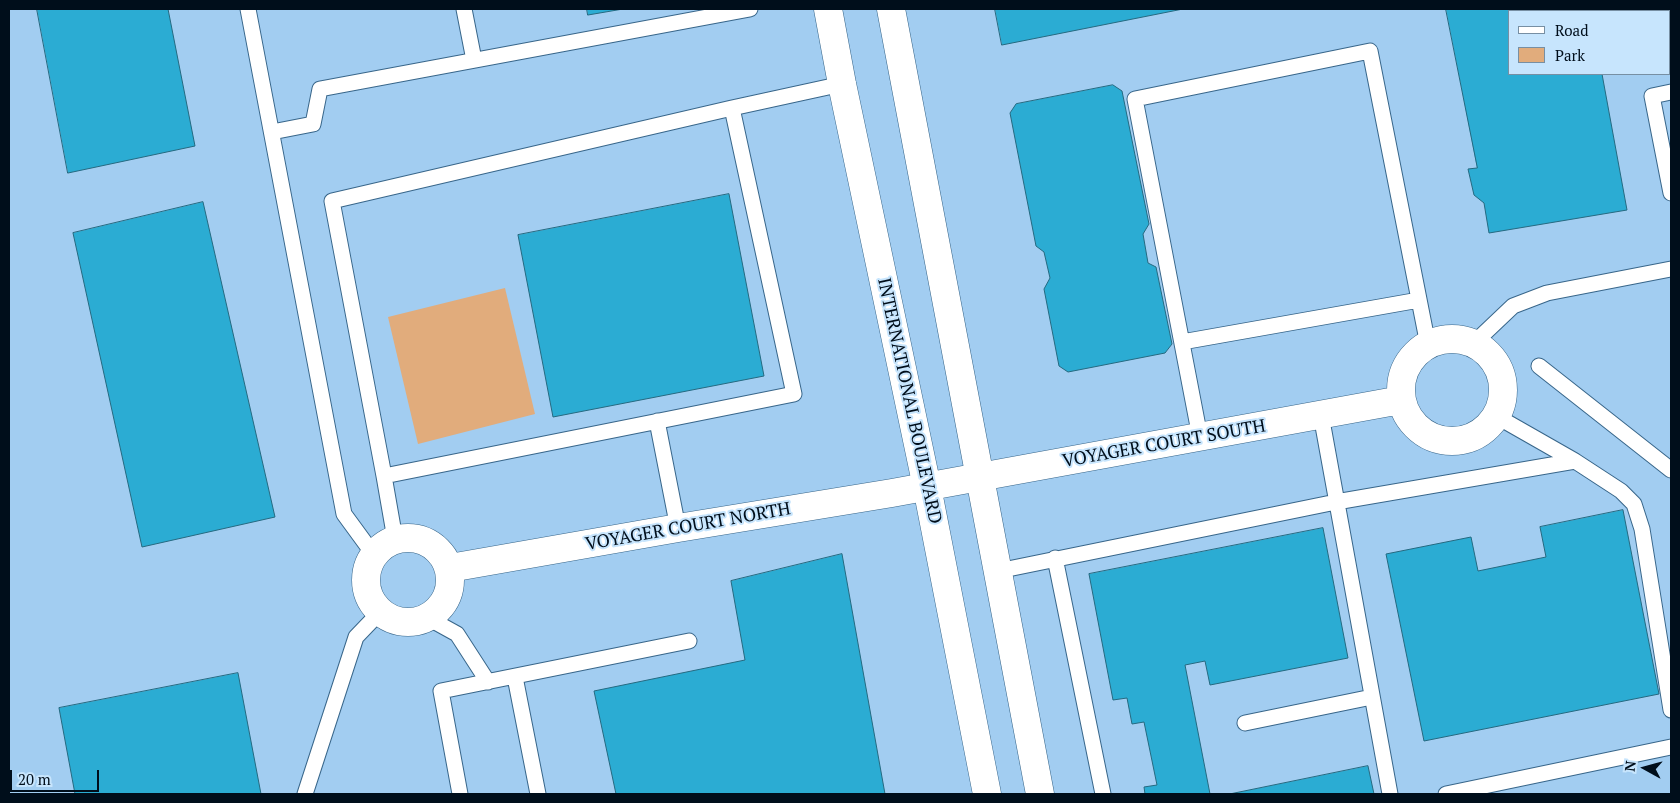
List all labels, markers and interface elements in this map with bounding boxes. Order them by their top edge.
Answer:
legend [1508,10,1670,75]
text: Road [1555,20,1588,40]
text: Park [1555,45,1585,65]
street label: INTERNATIONAL BOULEVARD [872,276,946,526]
street label: VOYAGER COURT SOUTH [1061,415,1267,473]
street label: VOYAGER COURT NORTH [584,498,792,556]
north arrow [1620,743,1670,793]
scale bar [12,760,101,792]
text: N [1620,760,1640,773]
text: 20 m [18,769,51,789]

